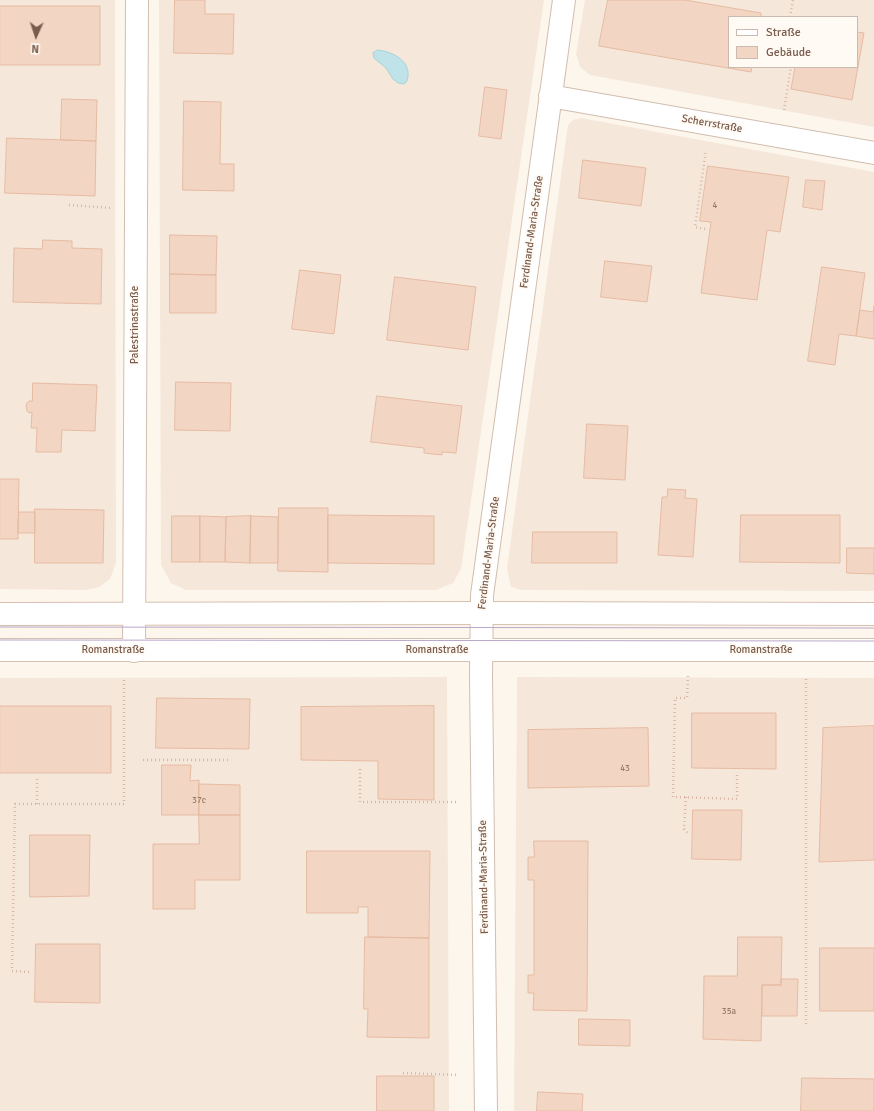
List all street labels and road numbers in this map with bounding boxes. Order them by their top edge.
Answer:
street label: Scherrstraße [681,112,743,136]
street label: Ferdinand-Maria-Straße [518,175,546,289]
street label: Palestrinastraße [128,286,142,364]
street label: Ferdinand-Maria-Straße [476,496,502,610]
street label: Romanstraße [81,643,145,657]
street label: Romanstraße [405,643,469,657]
street label: Romanstraße [729,643,793,657]
street label: Ferdinand-Maria-Straße [476,820,492,934]

